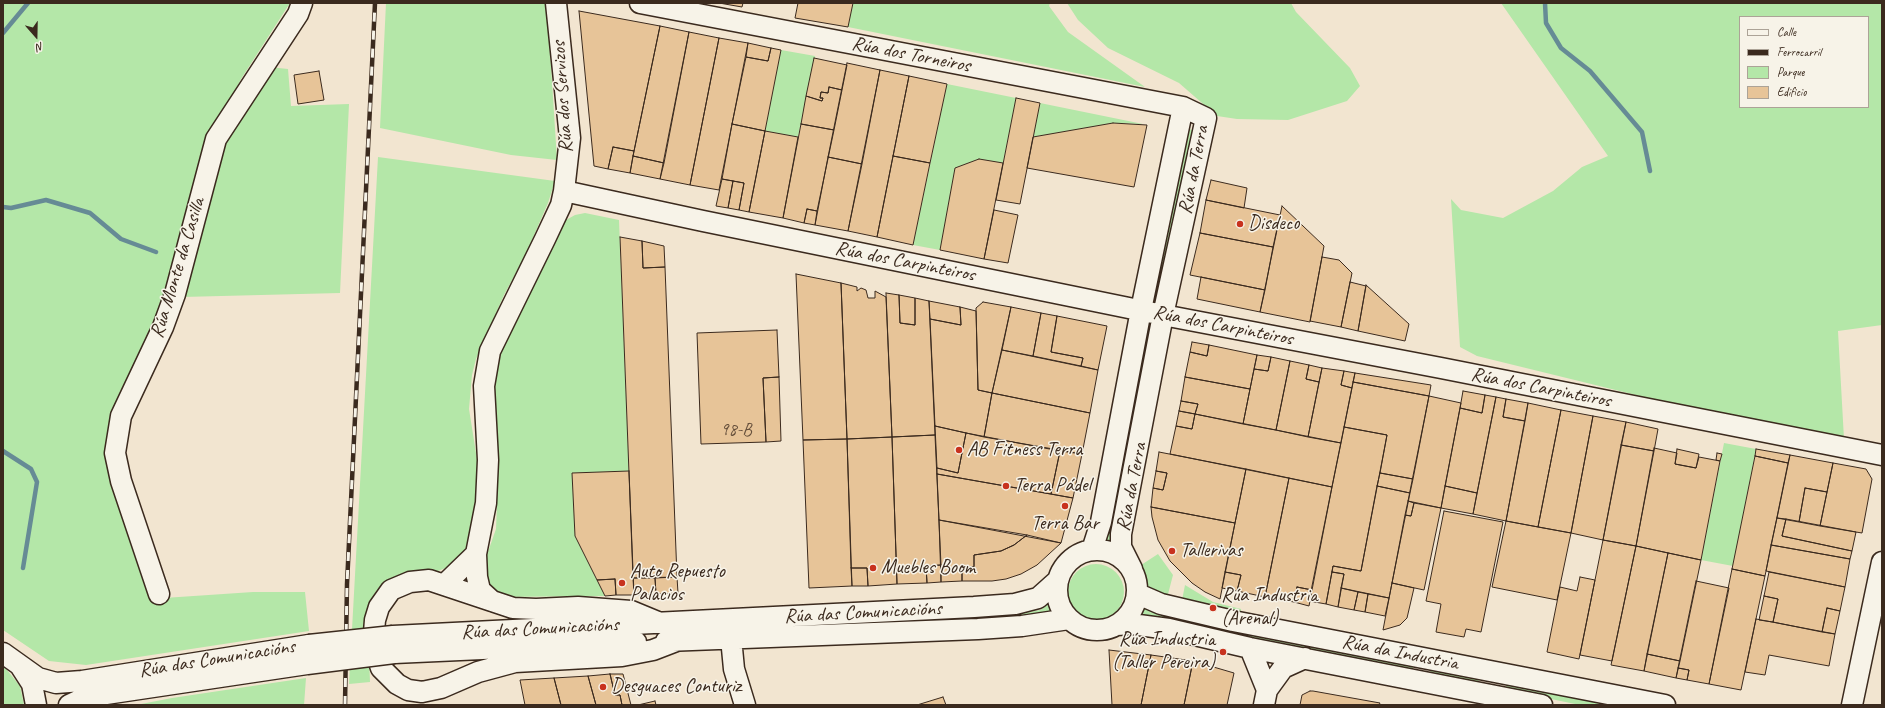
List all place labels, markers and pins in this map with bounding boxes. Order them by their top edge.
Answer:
place label: Disdeco [1248,212,1299,236]
marker: Disdeco [1235,219,1245,229]
place label: AB Fitness Terra [967,438,1082,462]
marker: AB Fitness Terra [954,445,964,455]
place label: Terra Pádel [1014,474,1091,498]
marker: Terra Pádel [1001,481,1011,491]
marker: Terra Bar [1060,501,1070,511]
place label: Terra Bar [1031,512,1099,536]
place label: Tallerivas [1180,539,1242,563]
marker: Tallerivas [1167,546,1177,556]
place label: Muebles Boom [881,556,975,580]
place label: Auto Repuesto Palacios [630,560,725,607]
marker: Muebles Boom [868,563,878,573]
marker: Auto Repuesto Palacios [617,578,627,588]
place label: Rúa Industria (Arenal) [1221,584,1317,631]
marker: Rúa Industria (Arenal) [1208,603,1218,613]
place label: Rúa Industria (Taller Pereira) [1112,628,1215,675]
marker: Rúa Industria (Taller Pereira) [1218,647,1228,657]
place label: Desguaces Conturiz [611,675,741,699]
marker: Desguaces Conturiz [598,682,608,692]

